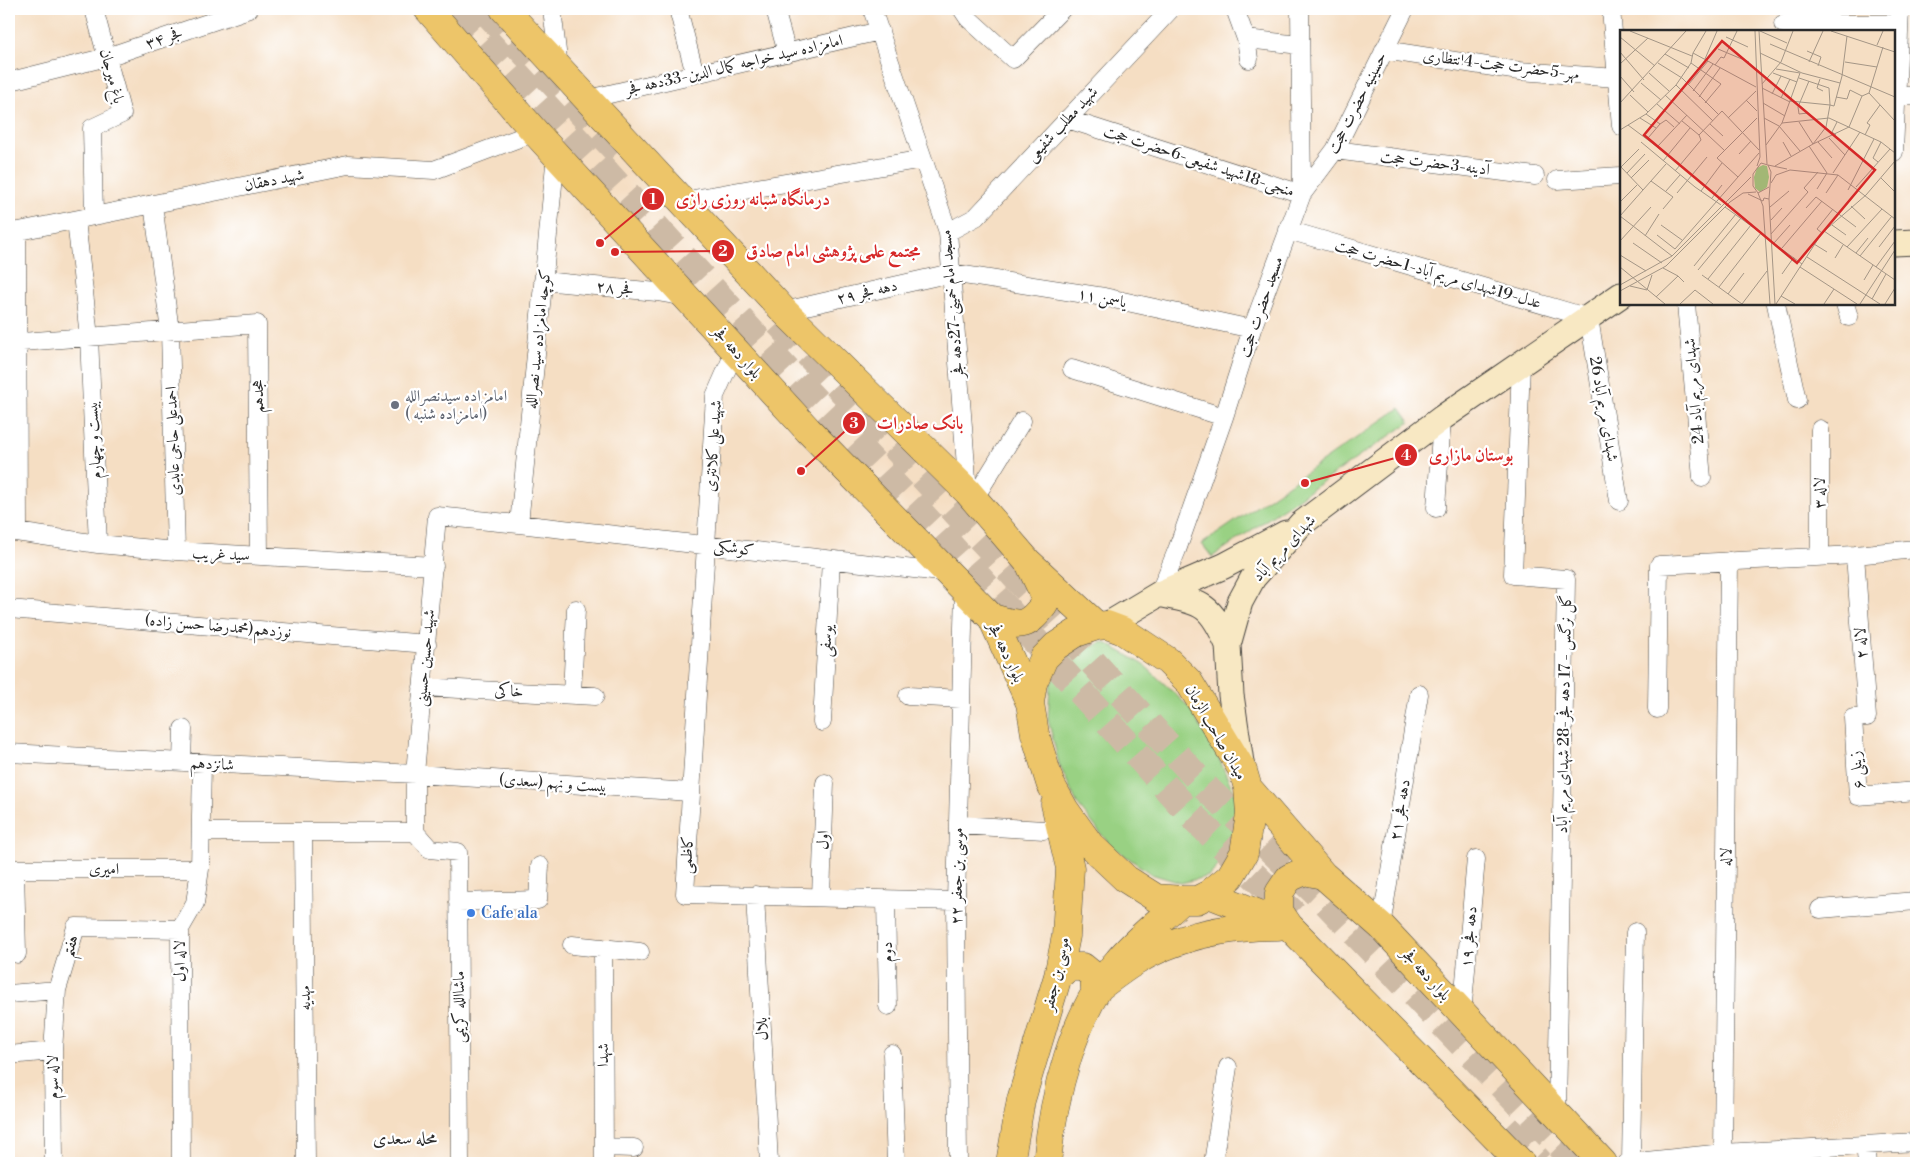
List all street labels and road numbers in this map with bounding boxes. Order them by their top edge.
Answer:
street label: فجر ۳۴ [143,22,185,54]
street label: امامزاده سید خواجه کمال الدین-33دهه فجر [621,30,845,101]
street label: مهر-5حضرت حجت-4انتظاری [1422,45,1580,85]
street label: باغ میرجان [92,46,129,106]
street label: حسینیه حضرت حجت [1323,49,1391,157]
street label: شهید مطلب شفیعی [1022,82,1103,167]
street label: منجی-18شهید شفیعی-6حضرت حجت [1101,121,1297,202]
street label: آدینه-3حضرت حجت [1379,146,1493,180]
street label: شهید دهقان [242,164,306,196]
street label: مسجد امام خمینی-27دهه فجر [936,229,973,381]
street label: عدل-19شهدای مریم آباد-1حضرت حجت [1331,235,1544,317]
street label: مسجد حضرت حجت [1234,254,1288,360]
street label: کوچه امامزاده سید نصرالله [521,268,556,410]
street label: دهه فجر ۲۹ [835,275,899,309]
street label: فجر ۲۸ [595,276,635,300]
street label: یاسمن ۱۱ [1075,283,1129,314]
street label: بلوار دهه فجر [706,320,766,383]
street label: 24 شهدای مریم آباد [1679,337,1713,445]
street label: 26 شهدای مریم آباد [1581,355,1623,464]
street label: هجدهم [248,379,273,413]
street label: احمدعلی حاجی عابدی [161,386,186,496]
street label: بیست و چهارم [82,400,110,479]
street label: شهید علی کلانتری [700,400,727,493]
street label: لاله ۳ [1810,477,1830,509]
street label: شهدای مریم آباد [1248,510,1323,588]
street label: کوشکی [713,536,755,561]
street label: سید غریب [192,543,250,566]
street label: گل نرگس - 17 دهه فجر-28 شهدای مریم آباد [1552,594,1580,834]
street label: شهید حسین حسینی [411,608,440,708]
street label: نوزدهم(محمدرضا حسن زاده) [143,610,292,647]
street label: بلوار دهه فجر [982,616,1029,686]
street label: یوسفی [815,624,838,658]
street label: لاله ۲ [1850,626,1872,659]
street label: خاکی [494,679,524,702]
street label: میدان صاحب الزمان [1181,681,1251,783]
street label: زینلی ۶ [1845,750,1870,790]
street label: شانزدهم [189,753,235,780]
street label: بیست و نهم (سعدی) [498,769,608,802]
street label: دهه فجر ۲۱ [1385,778,1415,842]
street label: موسی بن جعفر ۲۲ [946,827,969,925]
street label: اول [813,830,833,850]
street label: کاظمی [676,835,699,875]
street label: لاله [1716,847,1736,867]
street label: امیری [89,859,119,879]
street label: دهه فجر ۱۹ [1456,905,1482,969]
street label: هفتم [57,932,89,961]
street label: موسی بن جعفر [1037,935,1075,1015]
street label: لاله اول [170,940,190,982]
street label: دوم [877,941,901,963]
street label: بلوار دهه فجر [1395,942,1455,1005]
street label: ماشاالله کریمی [449,971,470,1043]
street label: مهدیه [295,985,315,1011]
street label: بلال [751,1017,773,1041]
street label: شهدا [593,1043,613,1067]
street label: لاله سوم [43,1055,67,1099]

